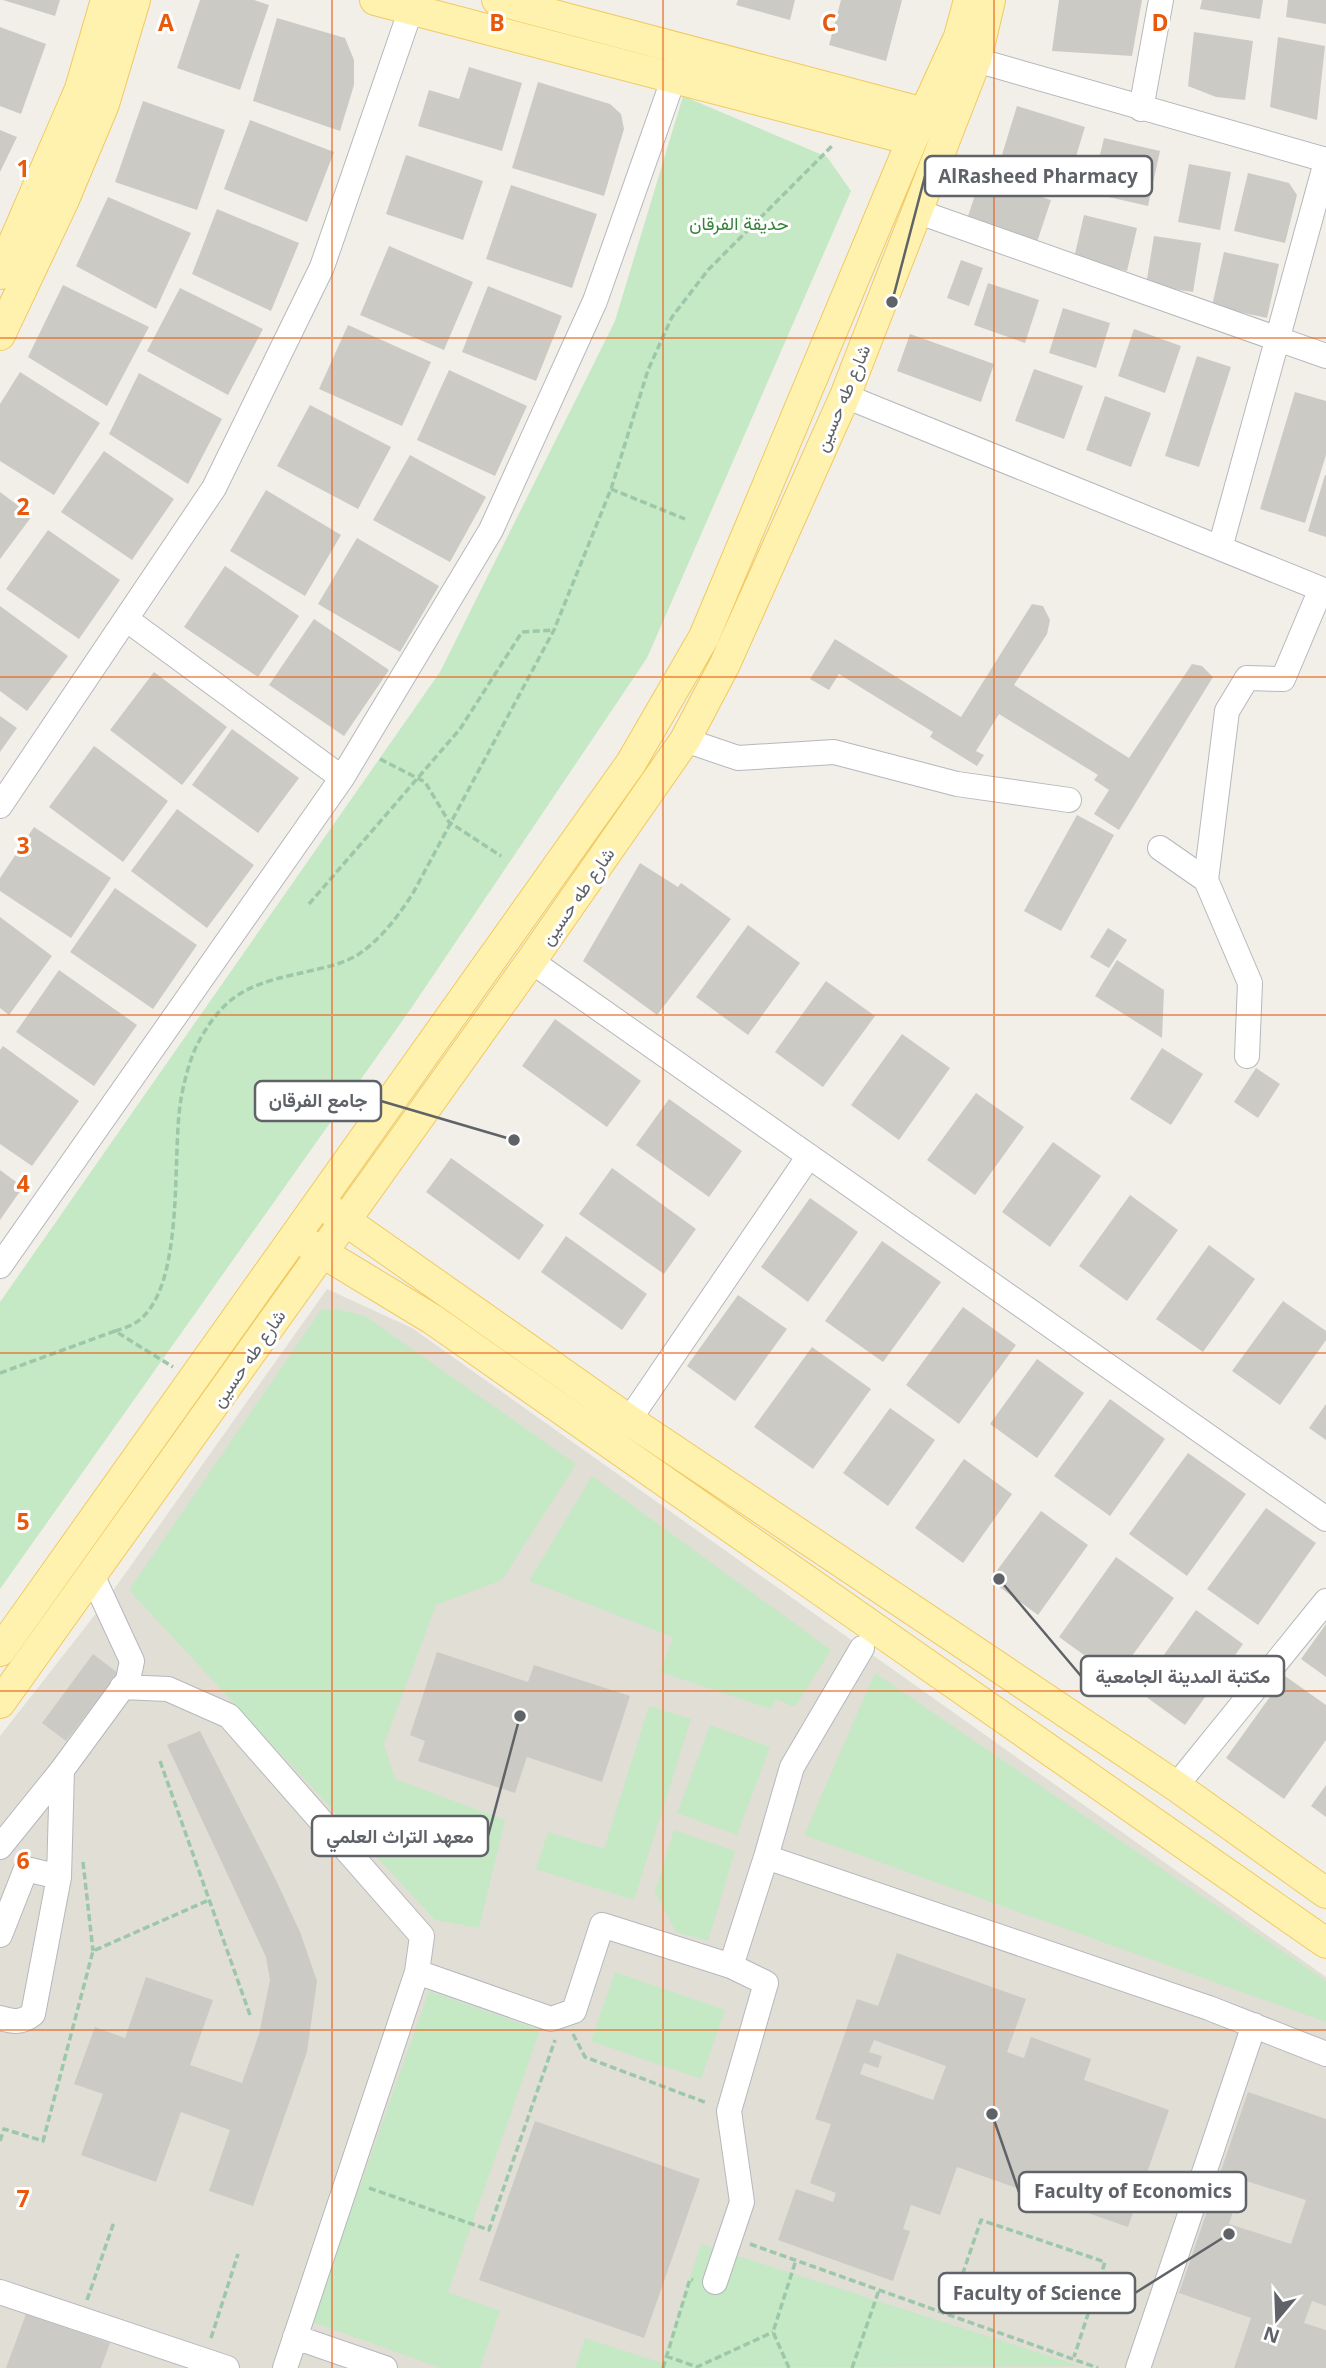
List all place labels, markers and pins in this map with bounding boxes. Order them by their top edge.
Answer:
callout: AlRasheed Pharmacy [925,156,1152,196]
callout: جامع الفرقان [255,1081,381,1121]
callout: مكتبة المدينة الجامعية [1081,1656,1284,1696]
callout: معهد التراث العلمي [312,1816,488,1856]
callout: Faculty of Economics [1019,2172,1246,2212]
callout: Faculty of Science [939,2273,1135,2313]

